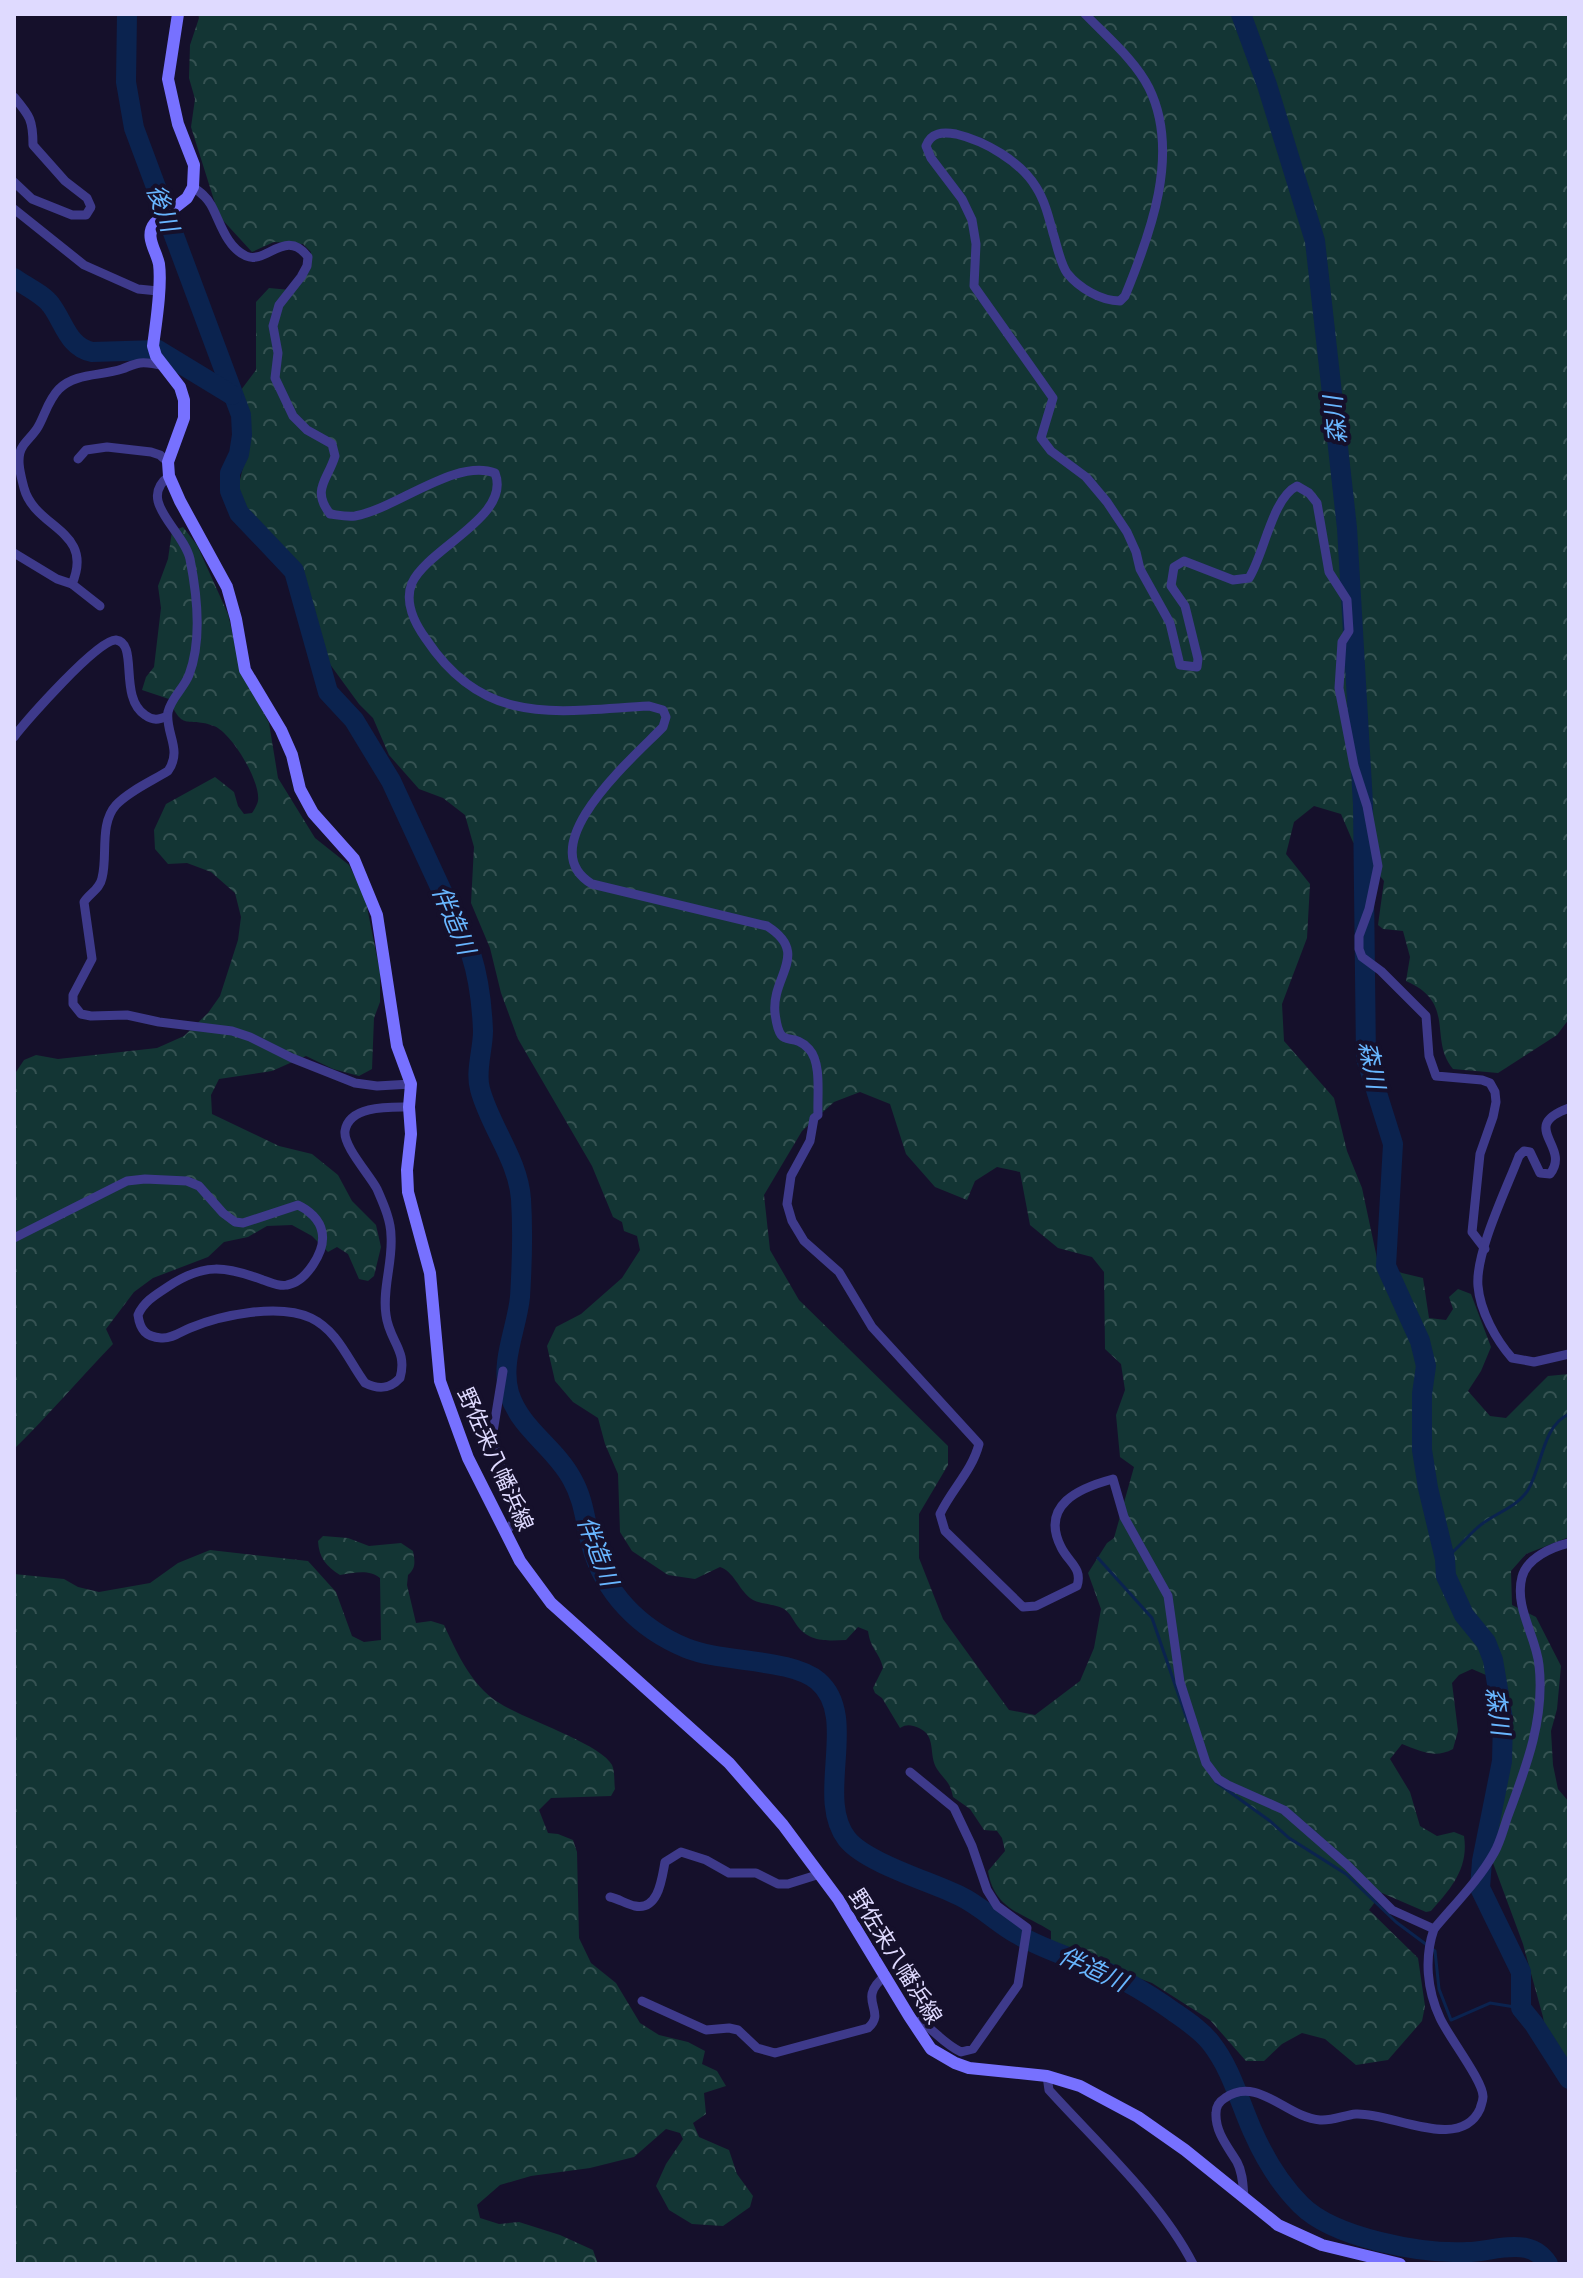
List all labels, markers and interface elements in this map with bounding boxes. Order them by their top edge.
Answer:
water label: 後川 [140,180,187,239]
water label: 森川 [1317,392,1353,445]
water label: 伴造川 [426,881,484,962]
water label: 森川 [1352,1038,1392,1094]
street label: 野佐来八幡浜線 [452,1383,540,1535]
water label: 伴造川 [571,1512,626,1593]
water label: 森川 [1479,1685,1517,1740]
street label: 野佐来八幡浜線 [843,1883,949,2029]
water label: 伴造川 [1054,1940,1135,2000]

